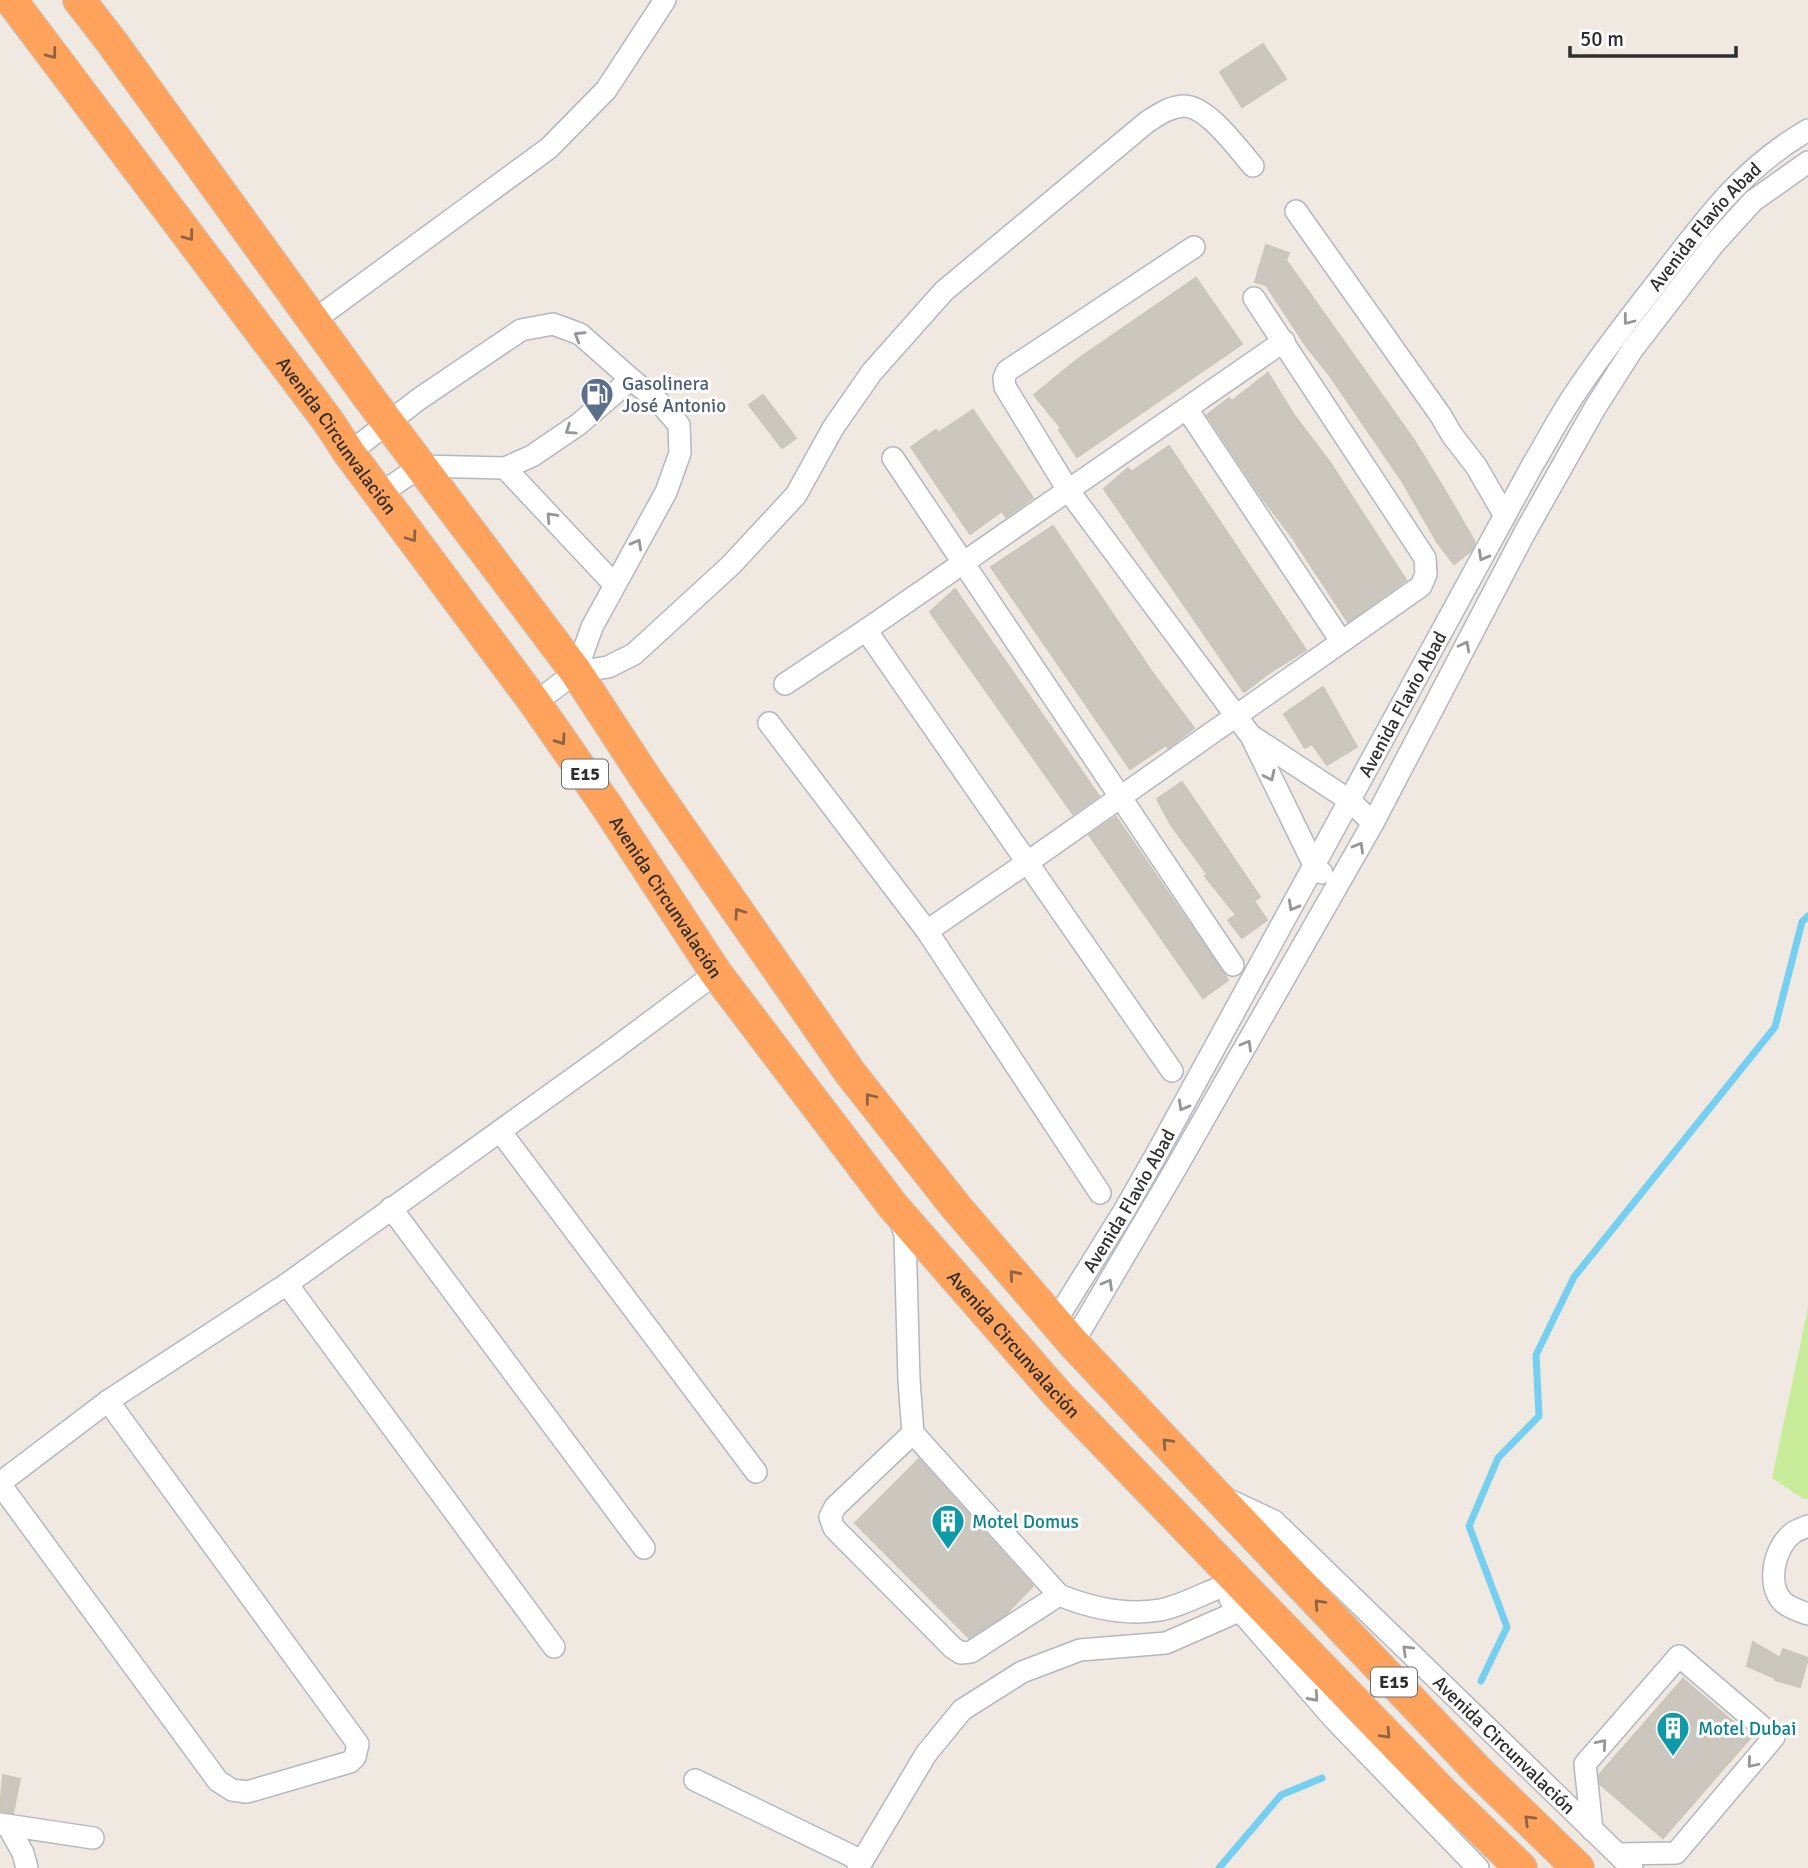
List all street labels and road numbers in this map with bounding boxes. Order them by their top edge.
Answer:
street label: Avenida Flavio Abad [1644,157,1767,297]
street label: Avenida Circunvalación [271,352,402,520]
street label: Avenida Flavio Abad [1354,627,1452,782]
road number: E15 [562,760,608,788]
street label: Avenida Circunvalación [603,812,727,983]
street label: Avenida Flavio Abad [1078,1125,1181,1277]
street label: Avenida Circunvalación [942,1266,1085,1424]
road number: E15 [1371,1667,1417,1696]
street label: Avenida Circunvalación [1428,1671,1580,1820]

